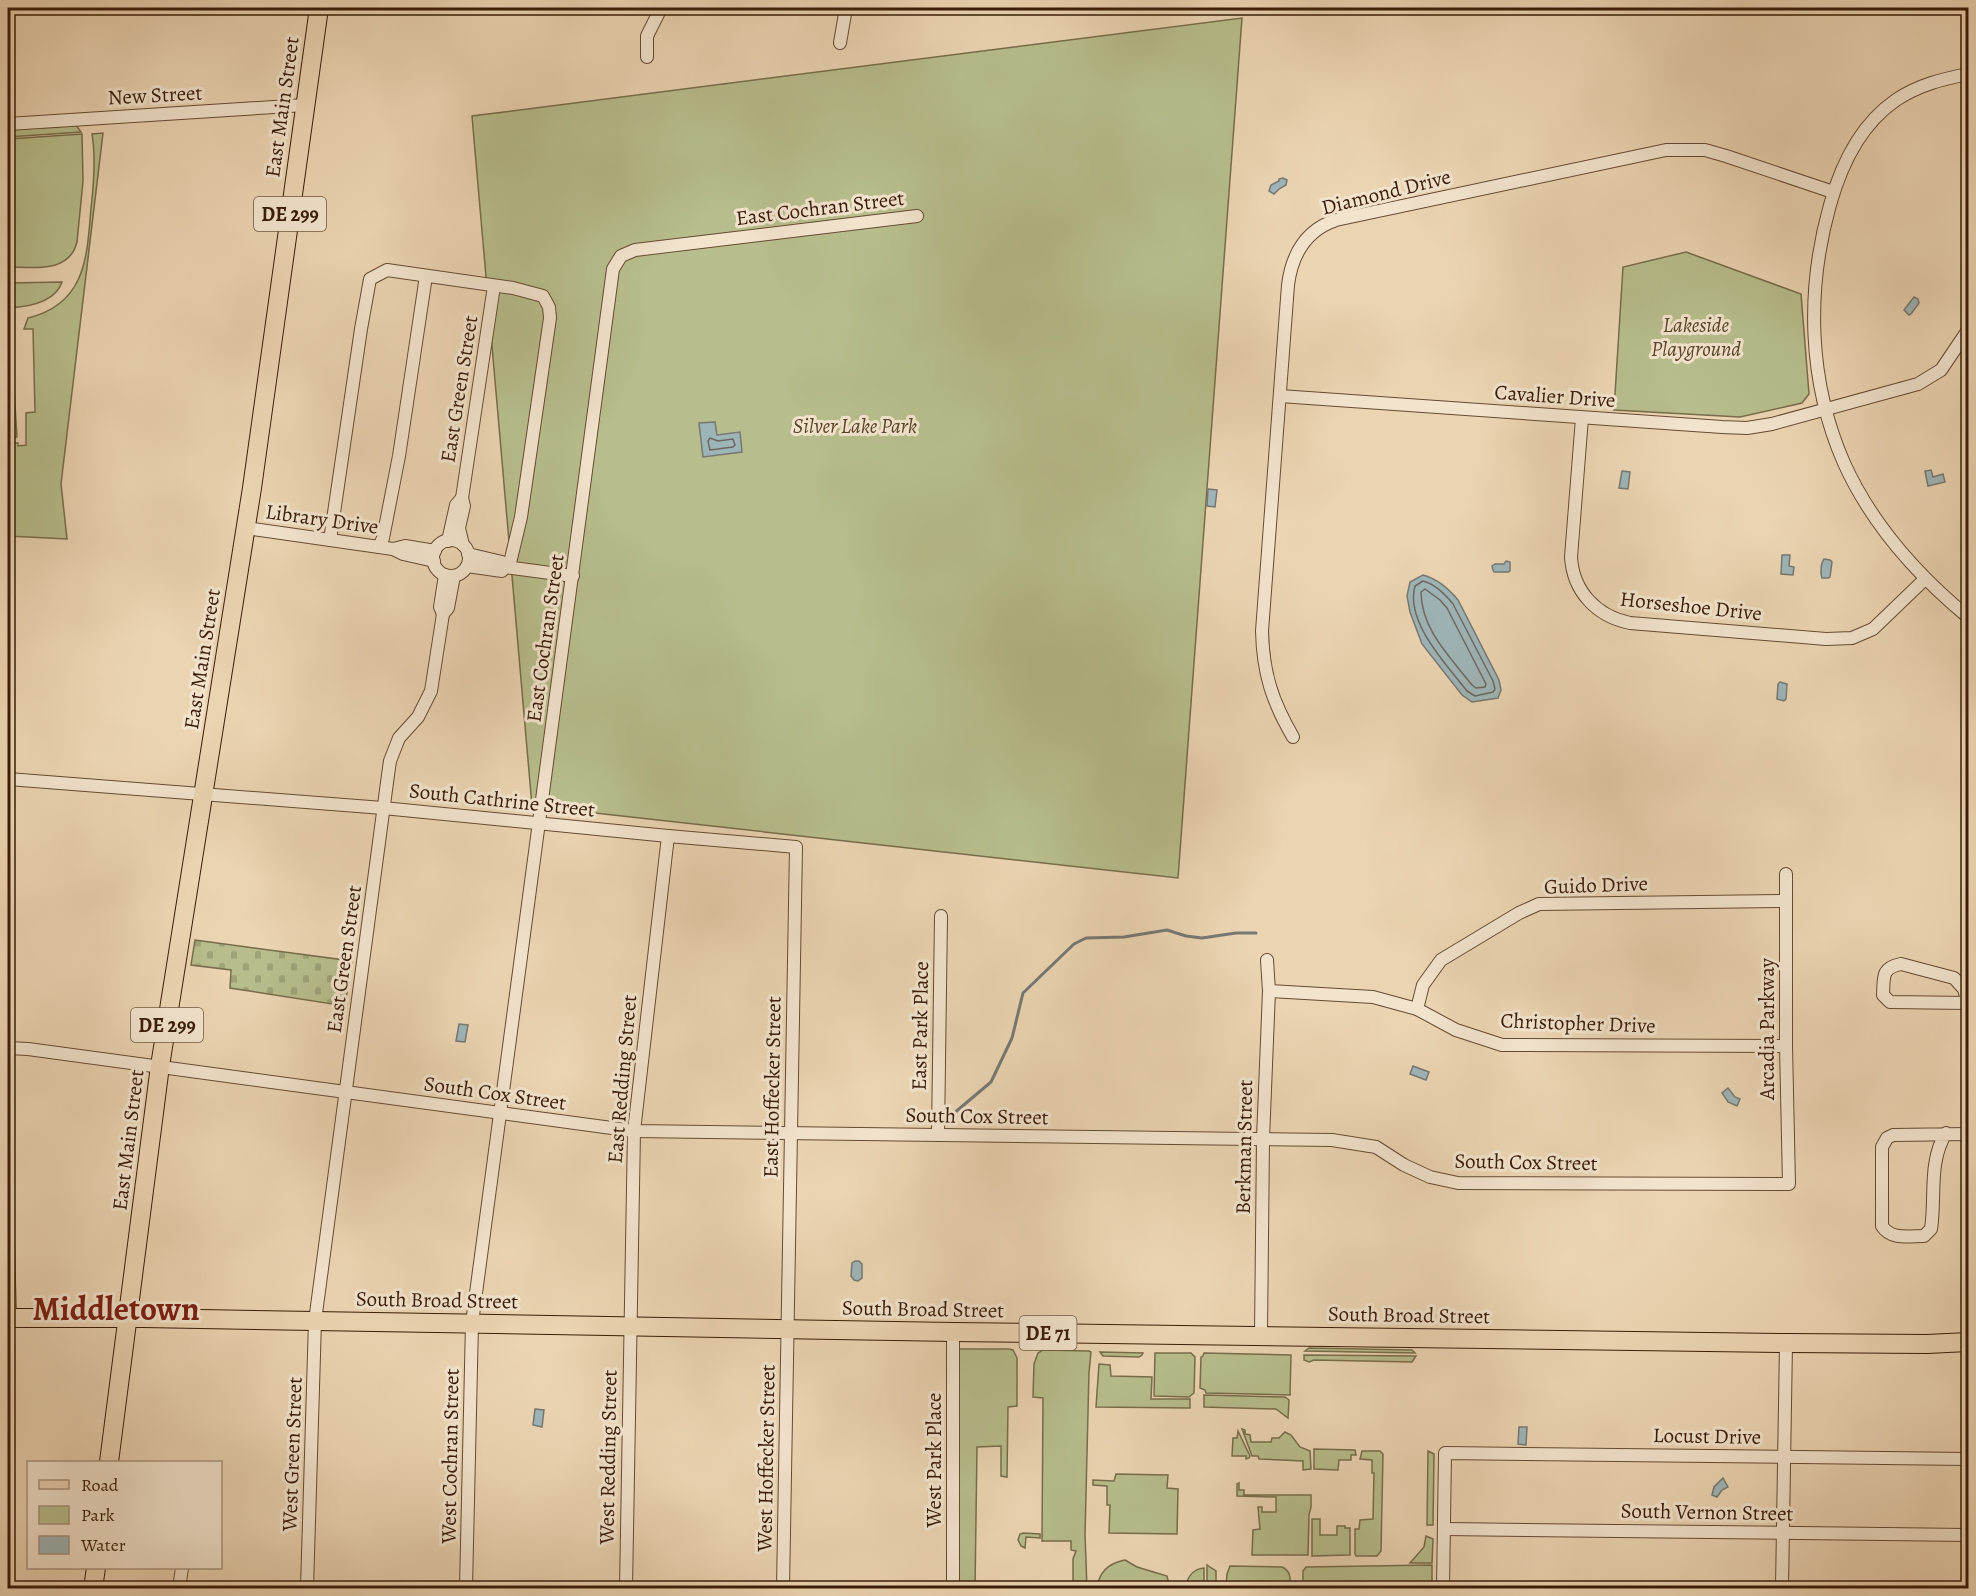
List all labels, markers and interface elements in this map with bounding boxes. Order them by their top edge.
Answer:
street label: East Main Street [258,35,306,179]
street label: New Street [107,79,203,111]
street label: Diamond Drive [1318,162,1454,222]
street label: East Cochran Street [734,184,906,232]
road number: DE 299 [254,197,326,231]
park label: Lakeside Playground [1651,311,1741,363]
street label: East Green Street [434,313,484,465]
street label: Cavalier Drive [1494,378,1616,414]
park label: Silver Lake Park [793,412,917,440]
street label: Library Drive [264,497,380,541]
street label: East Cochran Street [519,552,571,724]
street label: Horseshoe Drive [1619,585,1763,627]
street label: East Main Street [177,587,227,731]
street label: South Cathrine Street [408,776,596,824]
street label: Guido Drive [1544,869,1648,901]
street label: East Green Street [320,883,368,1035]
street label: Arcadia Parkway [1753,957,1781,1101]
street label: East Park Place [905,961,935,1091]
street label: East Redding Street [601,993,643,1165]
street label: East Hoffecker Street [756,996,788,1178]
street label: Christopher Drive [1500,1006,1656,1040]
road number: DE 299 [131,1008,203,1042]
street label: East Main Street [105,1068,151,1212]
street label: South Cox Street [422,1069,568,1117]
street label: Berkman Street [1229,1079,1259,1215]
street label: South Cox Street [905,1101,1049,1131]
street label: South Cox Street [1454,1147,1598,1177]
street label: South Broad Street [356,1285,518,1315]
district label: Middletown [33,1286,200,1331]
street label: South Broad Street [842,1294,1004,1324]
street label: South Broad Street [1328,1300,1490,1330]
road number: DE 71 [1020,1316,1076,1350]
street label: West Hoffecker Street [750,1364,782,1553]
street label: West Cochran Street [434,1368,466,1545]
street label: West Redding Street [592,1369,624,1546]
street label: West Green Street [275,1376,309,1533]
street label: West Park Place [920,1393,948,1529]
street label: Locust Drive [1653,1421,1761,1451]
legend [27,1461,222,1569]
text: Road [81,1473,119,1497]
street label: South Vernon Street [1620,1496,1794,1528]
text: Park [81,1503,115,1527]
text: Water [80,1533,126,1557]

